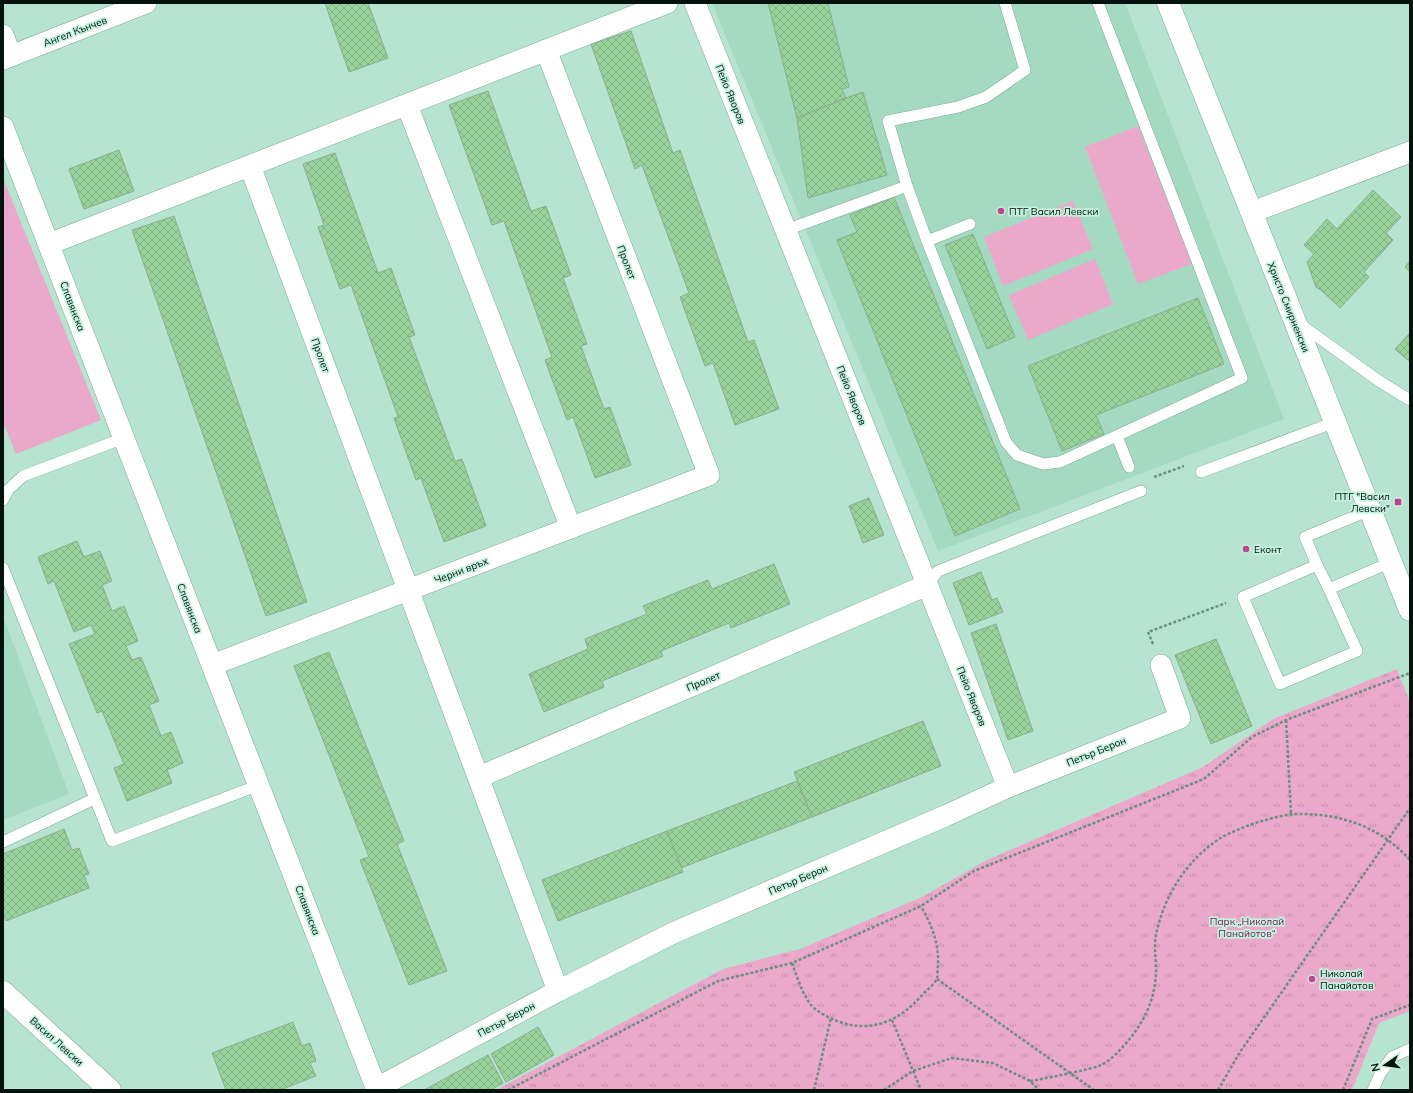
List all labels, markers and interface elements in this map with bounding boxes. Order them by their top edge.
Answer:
street label: Ангел Кънчев [42,13,109,50]
street label: Пейо Яворов [713,62,749,126]
place label: ПТГ Васил Левски [1009,205,1098,218]
marker: ПТГ Васил Левски [996,206,1006,216]
street label: Пролет [614,243,639,281]
street label: Христо Смирненски [1265,260,1313,354]
street label: Славянска [57,279,88,333]
street label: Пролет [308,336,333,374]
street label: Пейо Яворов [834,363,870,427]
place label: ПТГ "Васил Левски" [1334,490,1390,515]
marker: ПТГ "Васил Левски" [1393,497,1403,507]
place label: Еконт [1254,543,1282,556]
marker: Еконт [1241,544,1251,554]
street label: Черни връх [432,554,490,587]
street label: Славянска [174,581,205,635]
street label: Пейо Яворов [954,664,990,728]
street label: Пролет [684,668,722,694]
street label: Петър Берон [1065,734,1128,769]
street label: Петър Берон [767,861,830,898]
street label: Славянска [292,883,323,937]
park label: Парк „Николай Панайотов“ [1210,915,1284,940]
place label: Николай Панайотов [1320,967,1374,992]
marker: Николай Панайотов [1307,974,1317,984]
street label: Петър Берон [475,999,537,1040]
street label: Васил Левски [27,1014,86,1069]
north arrow [1365,1045,1405,1085]
text: N [1368,1062,1383,1073]

